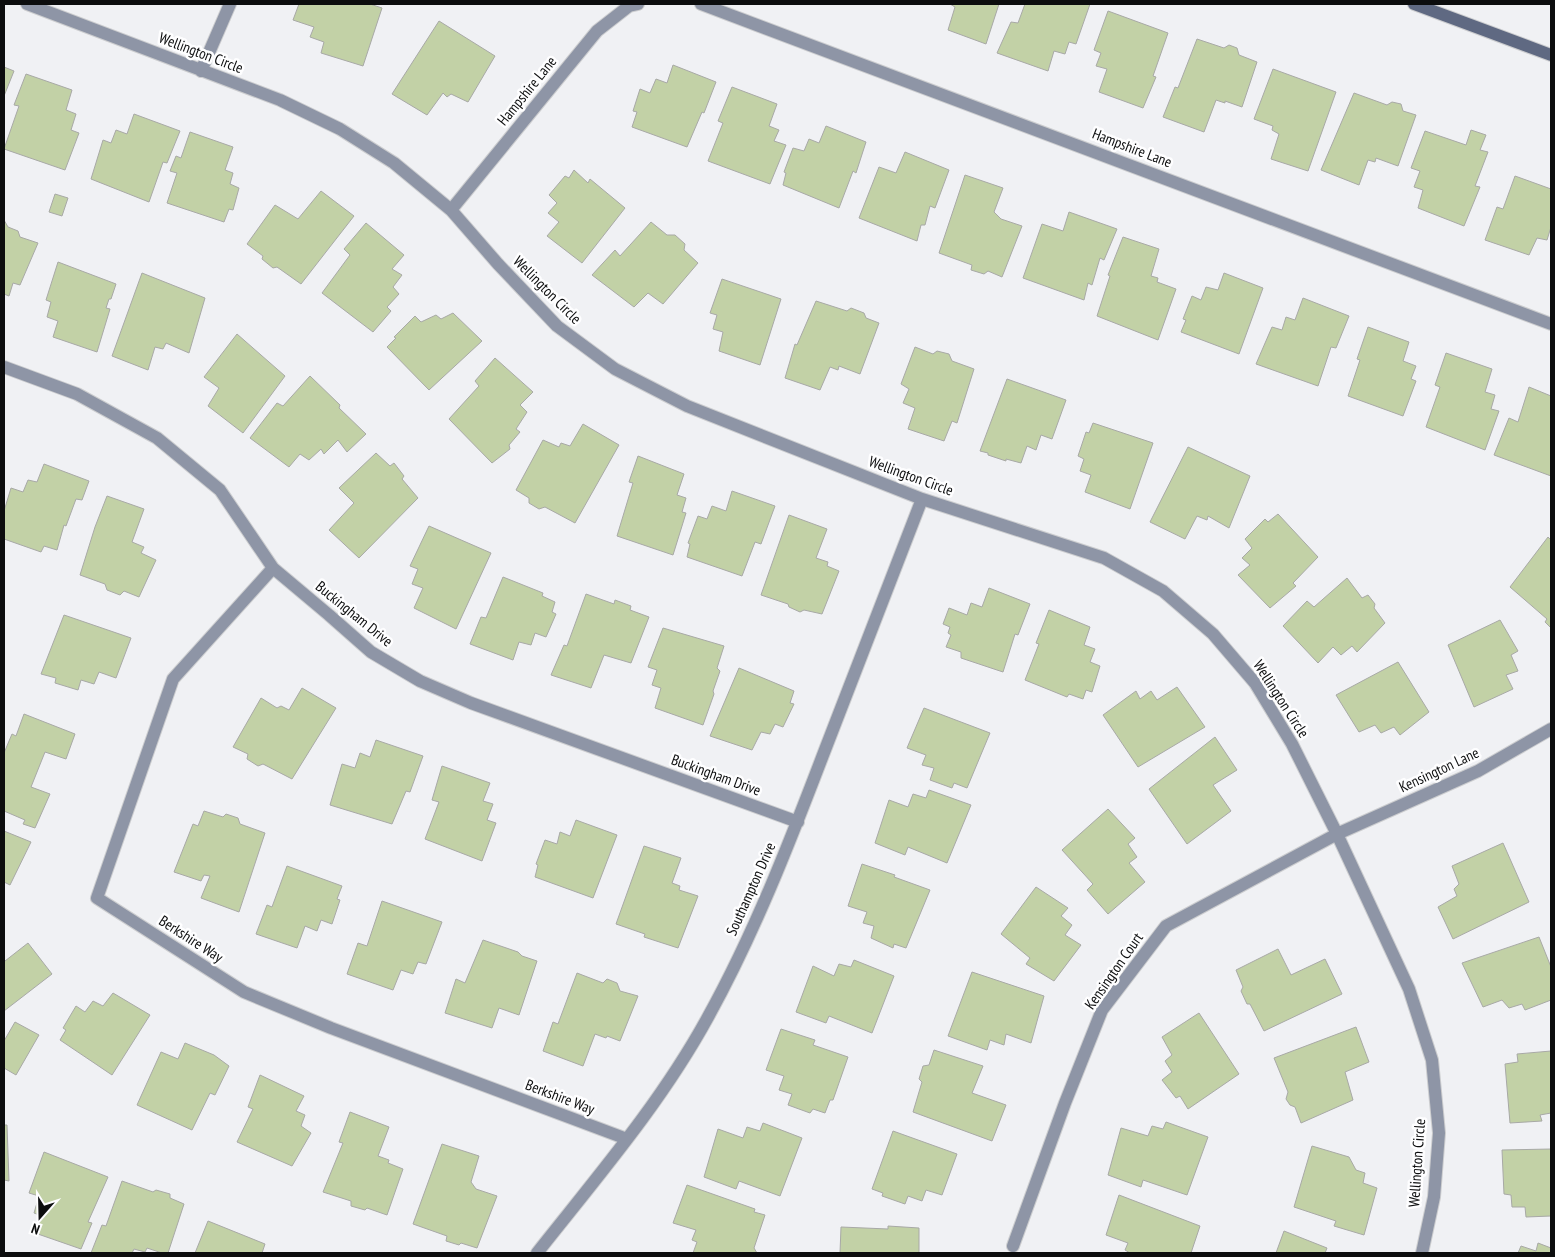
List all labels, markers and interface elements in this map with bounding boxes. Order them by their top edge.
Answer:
street label: Wellington Circle [156,28,246,77]
street label: Hampshire Lane [493,52,560,129]
street label: Hampshire Lane [1090,124,1175,171]
street label: Wellington Circle [509,252,585,328]
street label: Wellington Circle [866,451,956,500]
street label: Buckingham Drive [312,577,397,651]
street label: Wellington Circle [1249,656,1314,741]
street label: Kensington Lane [1396,743,1482,796]
street label: Buckingham Drive [669,750,764,800]
street label: Southampton Drive [722,839,780,938]
street label: Berkshire Way [156,911,227,967]
street label: Kensington Court [1080,929,1147,1013]
street label: Berkshire Way [523,1075,598,1119]
street label: Wellington Circle [1404,1118,1429,1208]
north arrow [15,1192,65,1242]
text: N [29,1219,42,1239]

